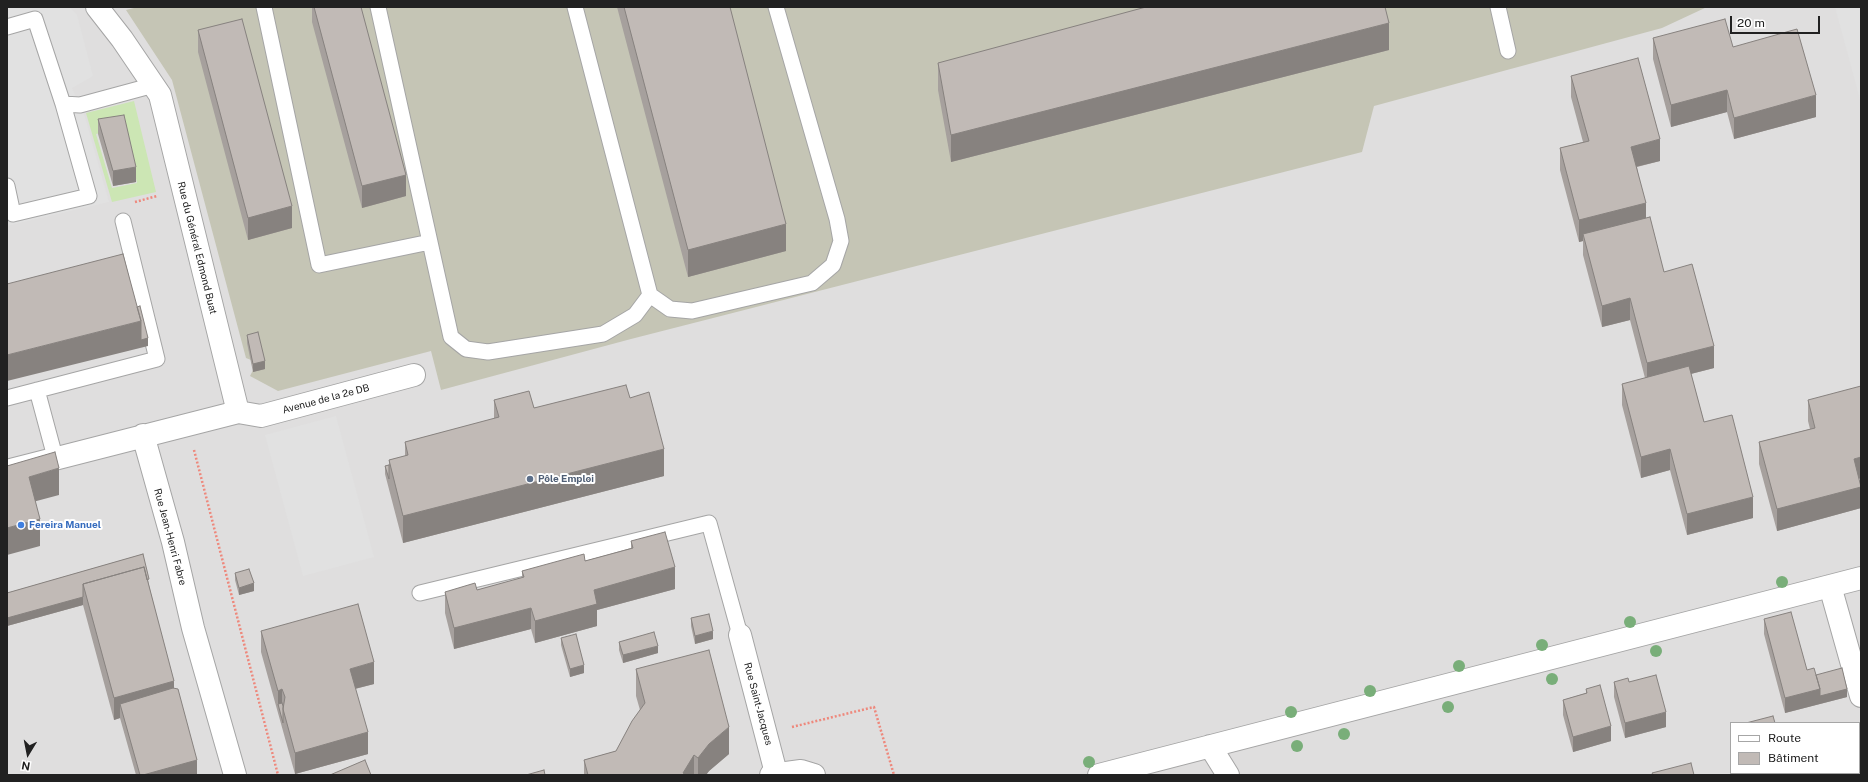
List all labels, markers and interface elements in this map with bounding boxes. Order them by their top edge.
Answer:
scale bar [1732,8,1822,34]
text: 20 m [1737,16,1765,30]
street label: Rue du Général Edmond Buat [175,180,219,316]
street label: Avenue de la 2e DB [281,382,371,416]
place label: Pôle Emploi [538,473,594,485]
marker: Pôle Emploi [525,474,535,484]
street label: Rue Jean-Henri Fabre [151,487,189,587]
place label: Fereira Manuel [29,519,101,531]
marker: Fereira Manuel [16,520,26,530]
street label: Rue Saint-Jacques [741,661,775,747]
legend [1730,722,1860,774]
text: Route [1768,731,1801,745]
north arrow [8,734,48,774]
text: Bâtiment [1768,751,1819,765]
text: N [21,759,31,772]

